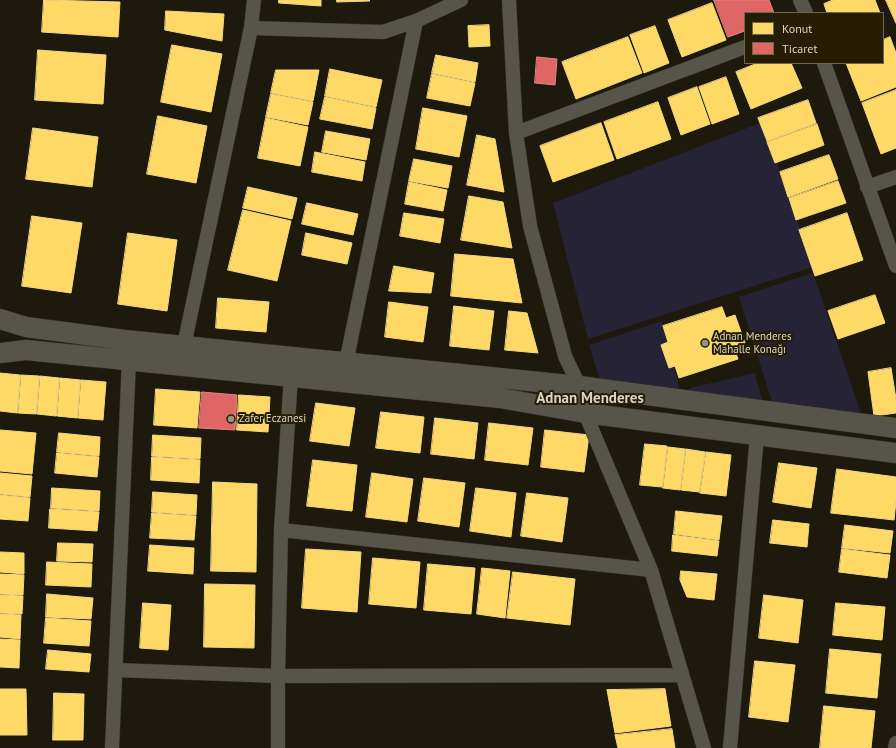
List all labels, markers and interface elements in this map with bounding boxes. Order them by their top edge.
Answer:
legend [744,12,884,64]
text: Konut [782,21,812,36]
text: Ticaret [782,41,817,56]
place label: Adnan Menderes Mahalle Konağı [713,330,792,356]
marker: Adnan Menderes Mahalle Konağı [700,338,710,348]
district label: Adnan Menderes [536,390,644,408]
place label: Zafer Eczanesi [239,412,306,426]
marker: Zafer Eczanesi [226,414,236,424]

